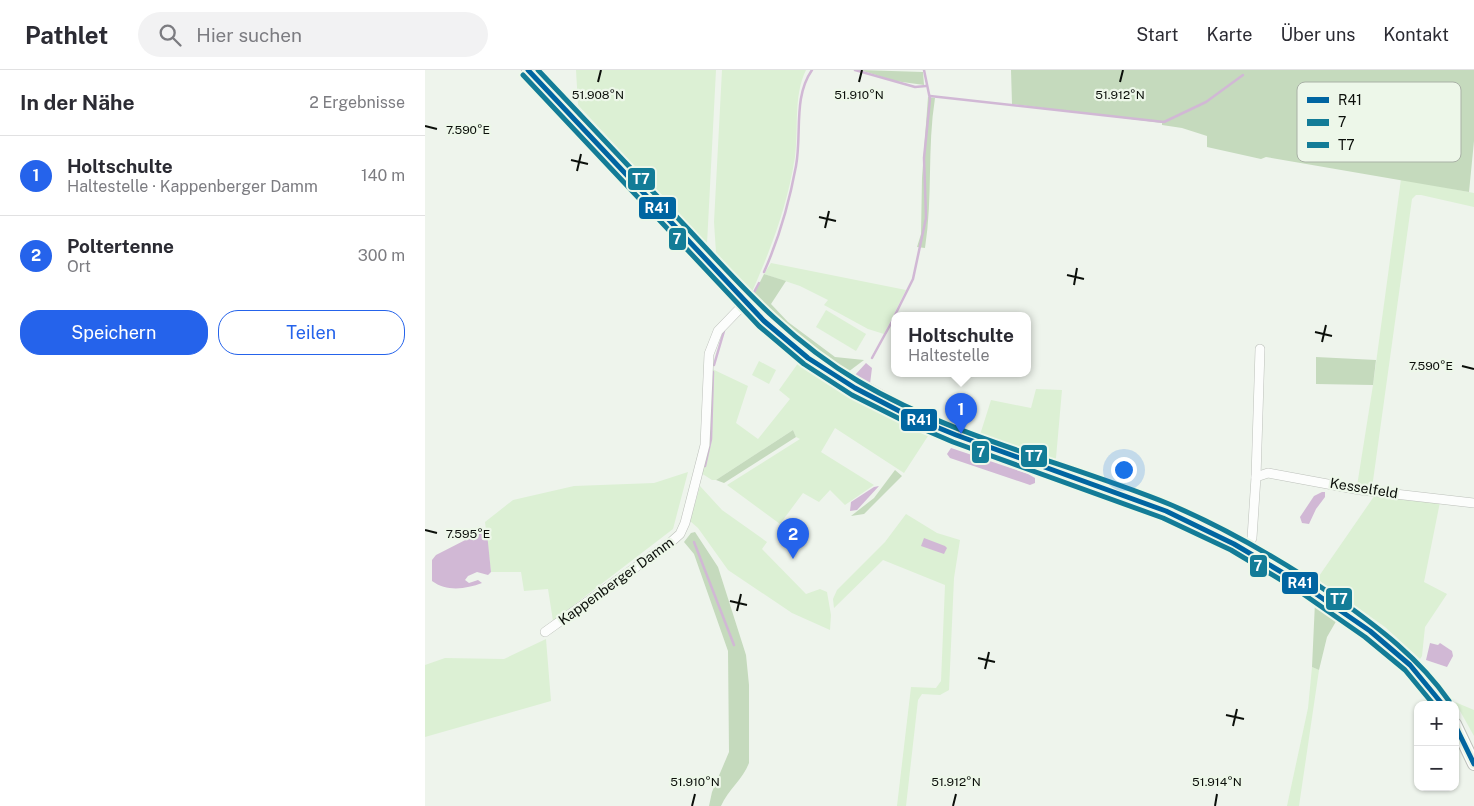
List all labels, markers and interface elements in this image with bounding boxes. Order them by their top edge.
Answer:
search box [138,12,488,57]
text: Pathlet [25,21,108,49]
icon: search [156,21,184,49]
text: Hier suchen [196,24,302,46]
text: Start [1136,24,1179,45]
text: Karte [1207,24,1252,45]
text: Über uns [1280,24,1355,45]
text: Kontakt [1383,24,1449,45]
legend [1297,82,1461,162]
text: 51.908°N [572,88,624,102]
text: 51.910°N [834,88,884,102]
text: 51.912°N [1095,88,1145,102]
text: In der Nähe [20,90,135,115]
text: R41 [1338,92,1362,108]
text: 2 Ergebnisse [309,93,405,112]
text: 7 [1338,114,1346,130]
text: 7.590°E [446,123,490,137]
text: T7 [1338,137,1355,153]
text: Holtschulte [67,155,173,177]
text: 1 [33,166,39,185]
text: 140 m [361,166,405,185]
line badge: T7 [627,167,656,191]
text: T7 [632,171,650,187]
text: Haltestelle · Kappenberger Damm [67,177,318,196]
line badge: R41 [638,196,677,220]
text: R41 [645,200,669,216]
line badge: 7 [668,227,687,251]
text: 7 [673,231,682,247]
text: Poltertenne [67,235,174,257]
text: 2 [31,246,41,265]
text: 300 m [358,246,405,265]
text: Ort [67,257,91,276]
button: Speichern [20,310,208,355]
button: Teilen [218,310,405,355]
popup [891,312,1031,377]
text: Holtschulte [908,324,1014,346]
text: Haltestelle [908,346,990,365]
text: 7.590°E [1409,359,1453,373]
pin: 1 [945,393,977,434]
line badge: R41 [900,408,938,432]
text: R41 [907,412,931,428]
line badge: 7 [971,440,990,464]
text: 7 [977,444,986,460]
line badge: T7 [1020,444,1048,468]
text: T7 [1025,448,1043,464]
your location [1111,457,1137,483]
street label: Kesselfeld [1329,475,1399,501]
pin: 2 [777,518,809,559]
text: 7.595°E [446,527,490,541]
street label: Kappenberger Damm [555,534,677,628]
line badge: 7 [1249,554,1268,578]
text: 7 [1254,558,1263,574]
line badge: R41 [1281,571,1319,595]
text: R41 [1288,575,1312,591]
line badge: T7 [1325,587,1353,611]
text: T7 [1330,591,1348,607]
map controls [1414,701,1459,791]
button: + [1414,701,1459,746]
button: − [1414,746,1459,791]
text: 51.910°N [670,775,720,789]
text: 51.912°N [931,775,981,789]
text: 51.914°N [1192,775,1242,789]

